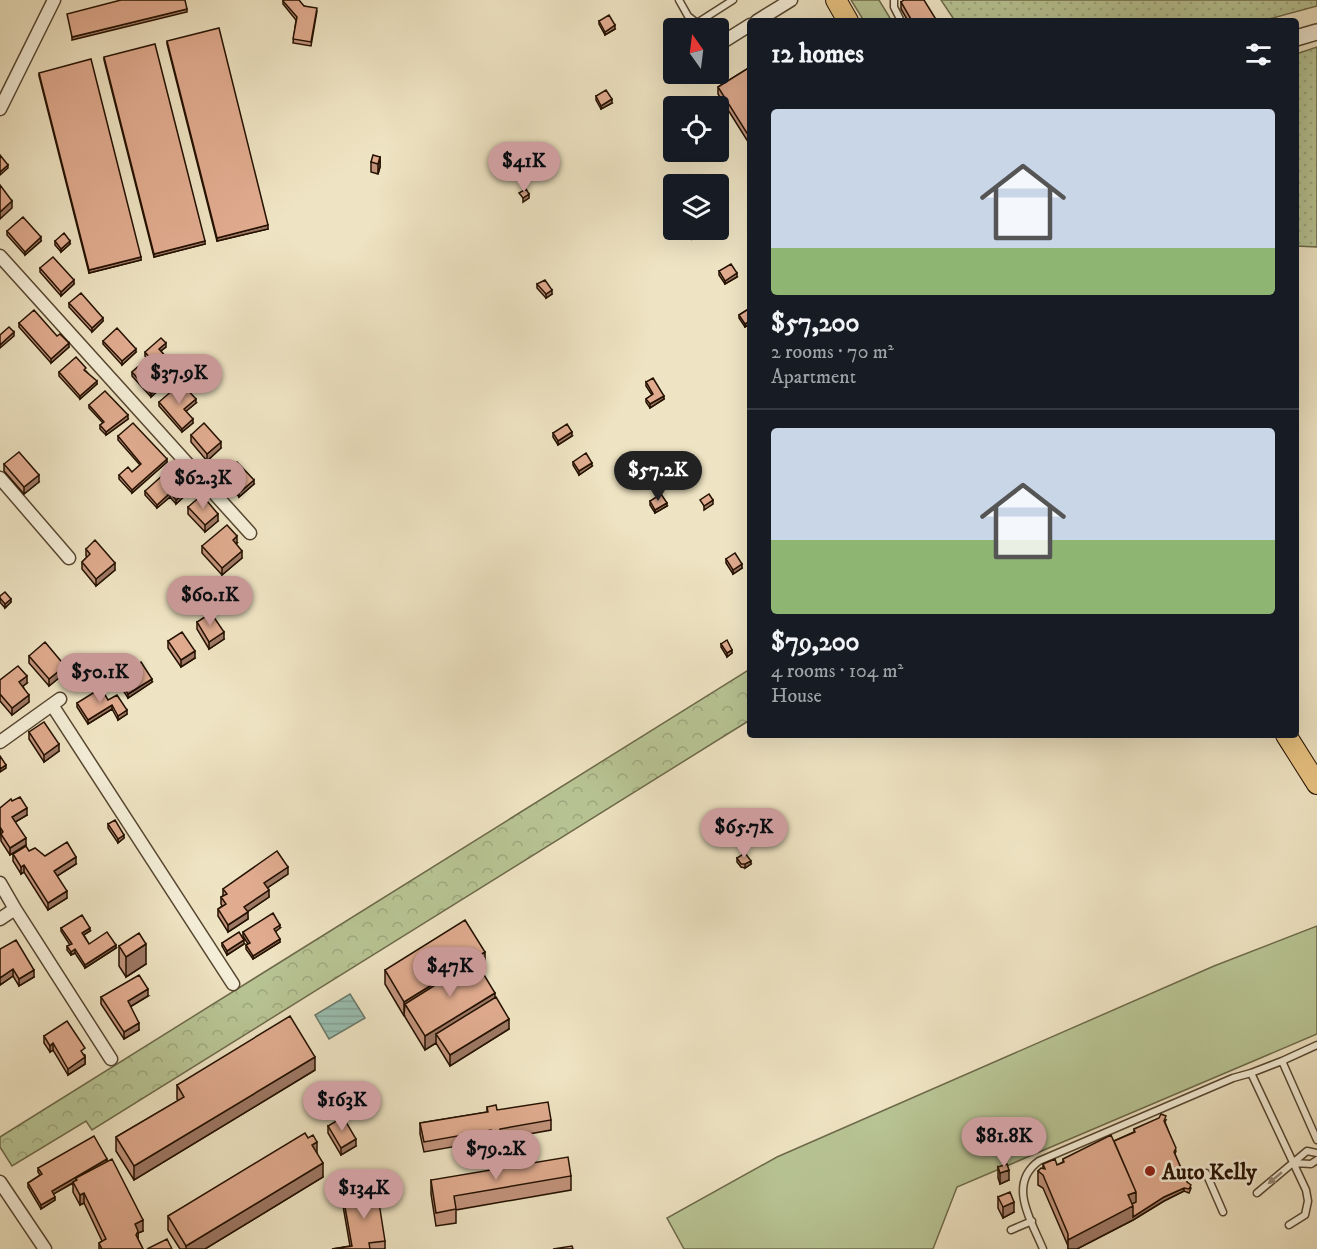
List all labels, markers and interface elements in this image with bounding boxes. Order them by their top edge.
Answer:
north arrow [663,18,729,84]
map controls [663,18,729,240]
text: 12 homes [771,38,864,71]
icon: filters [1242,38,1275,71]
button: locate [663,96,729,162]
pin: $41K [488,142,560,193]
icon: home [969,148,1077,256]
text: $41K [502,149,546,174]
button: layers [663,174,729,240]
text: $57,200 [771,307,859,340]
text: 2 rooms · 70 m² [771,340,894,365]
pin: $37.9K [130,354,228,405]
text: $37.9K [150,361,208,386]
text: Apartment [771,365,856,390]
pin: $57.2K [609,451,707,502]
text: $57.2K [628,458,688,483]
pin: $62.3K [154,459,252,510]
text: $62.3K [174,466,232,491]
icon: home [969,467,1077,575]
pin: $60.1K [161,576,259,627]
text: $60.1K [181,583,239,608]
text: $79,200 [771,626,860,659]
pin: $50.1K [51,653,149,704]
text: 4 rooms · 104 m² [771,659,903,684]
text: $50.1K [71,660,129,685]
text: House [771,684,822,709]
pin: $65.7K [695,808,793,859]
text: $65.7K [715,815,773,840]
pin: $47K [414,947,486,998]
text: $47K [427,954,473,979]
pin: $163K [300,1081,384,1132]
text: $163K [317,1088,367,1113]
pin: $81.8K [955,1117,1053,1168]
text: $81.8K [975,1124,1033,1149]
pin: $79.2K [447,1130,545,1181]
text: $79.2K [466,1137,526,1162]
place label: Auto Kelly [1161,1159,1257,1186]
marker: Auto Kelly [1143,1164,1157,1178]
pin: $134K [322,1169,406,1220]
one-way arrow [1267,1171,1283,1184]
text: $134K [338,1176,390,1201]

